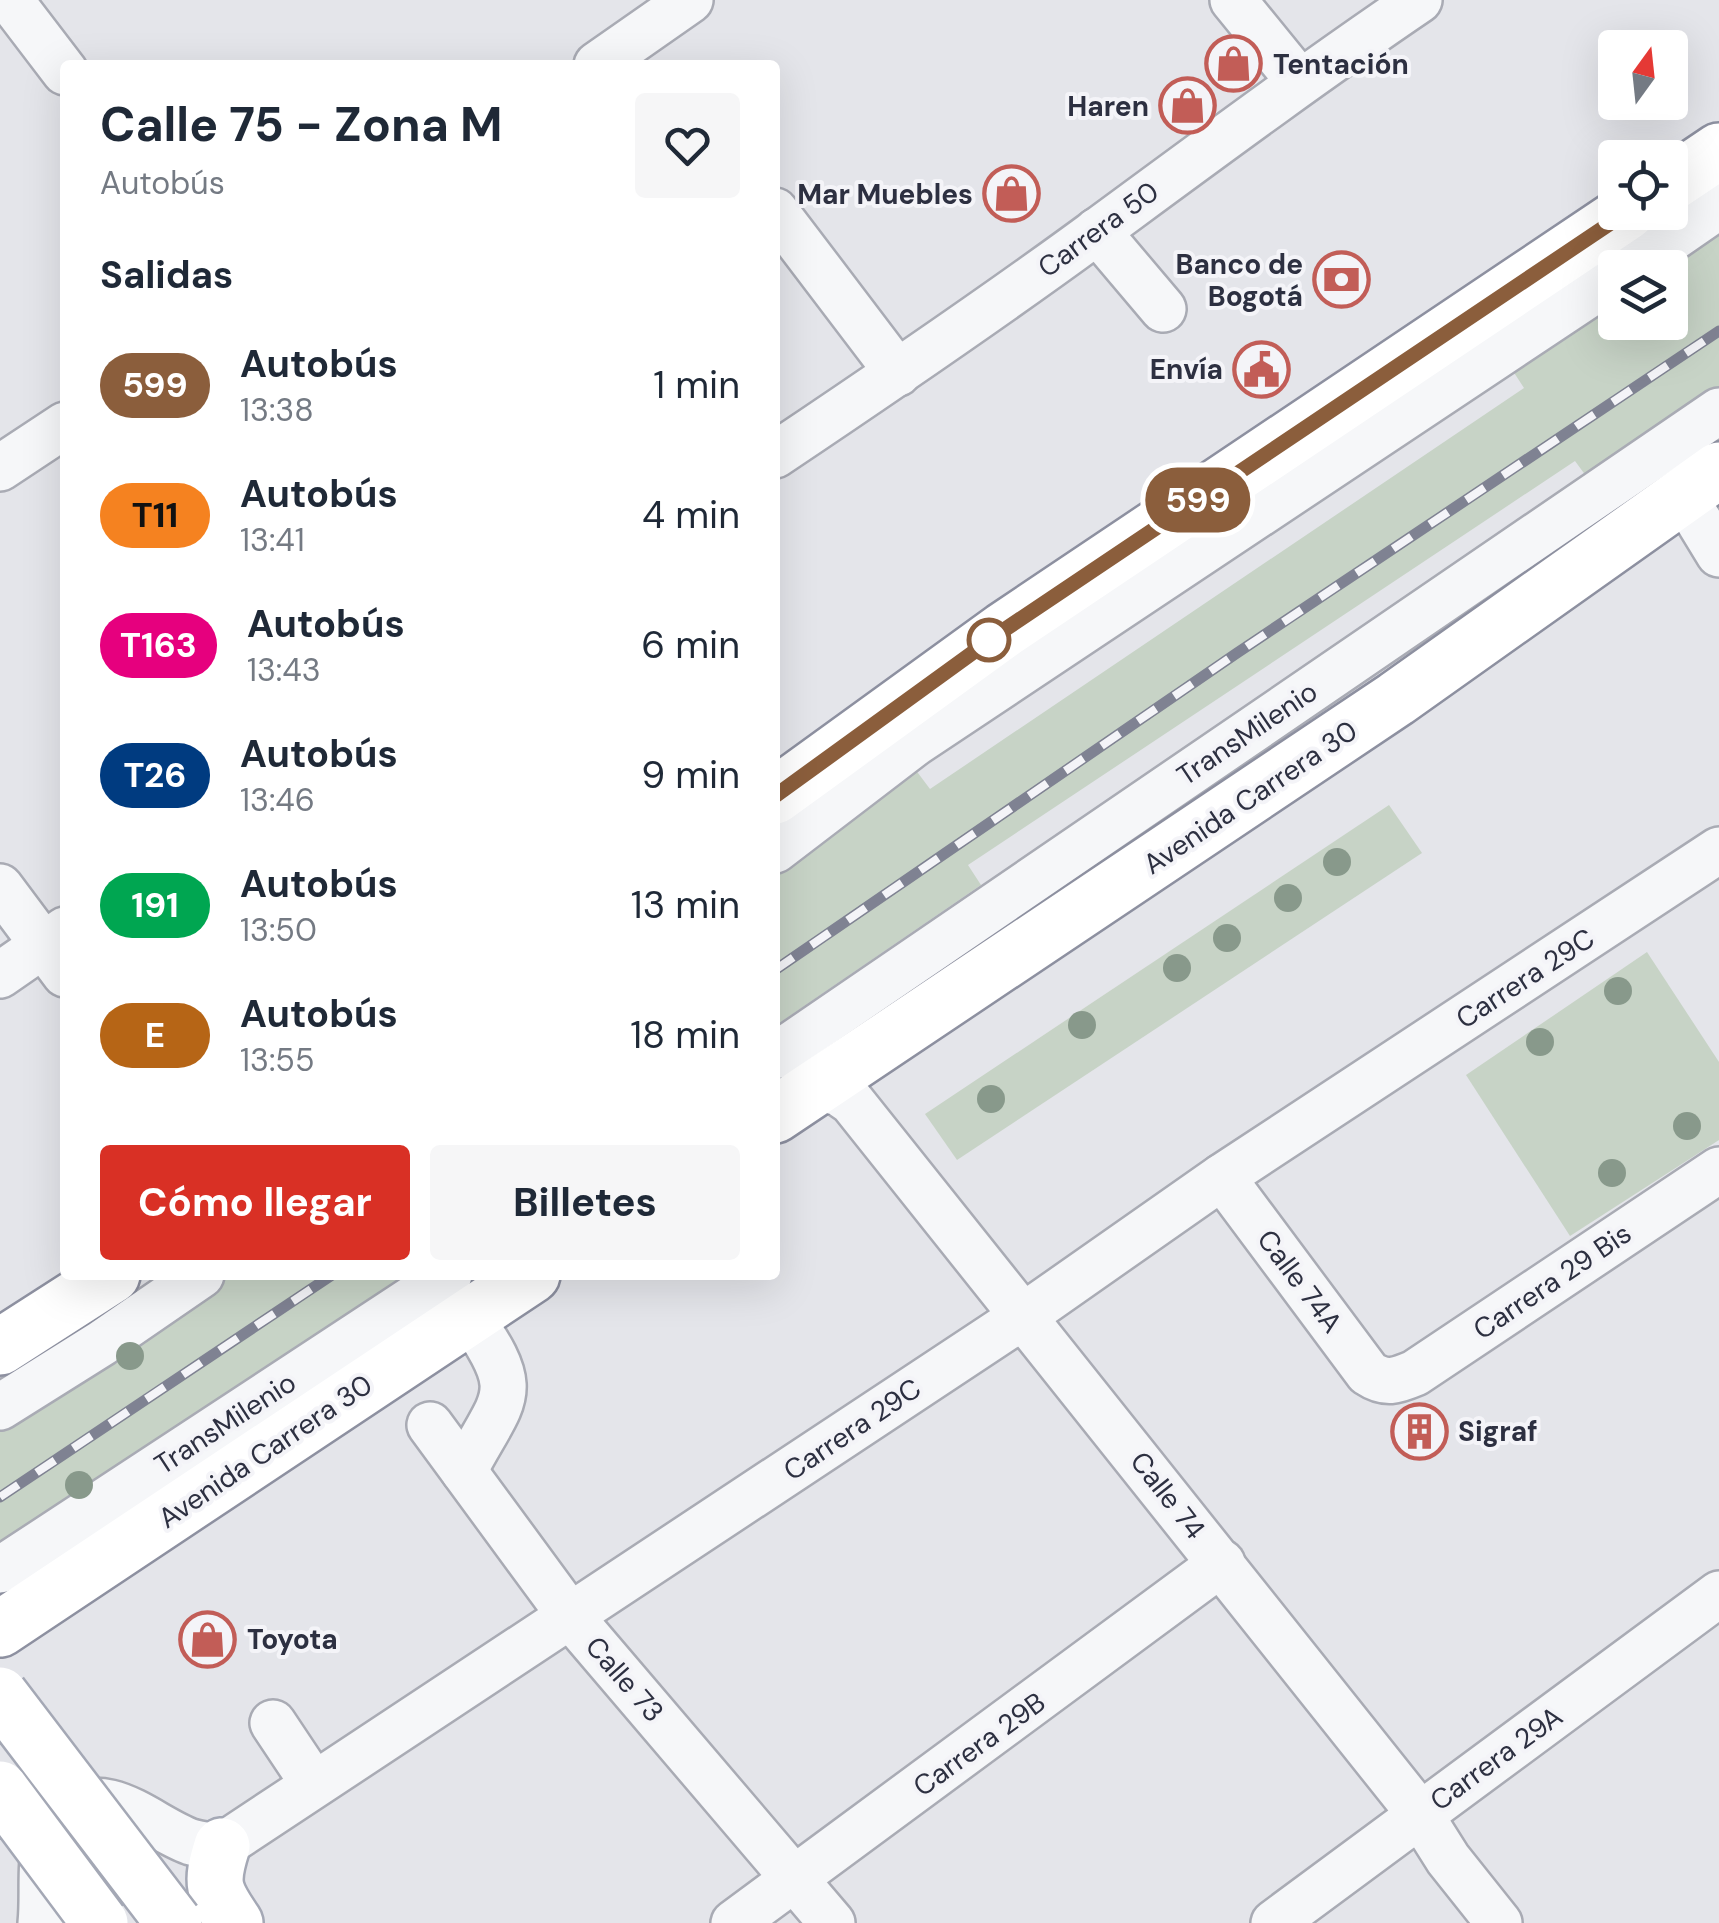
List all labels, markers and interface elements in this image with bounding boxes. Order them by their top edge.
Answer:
north arrow [1598,30,1688,120]
map controls [1598,30,1688,340]
shop icon: Tentación [1204,34,1264,94]
place label: Tentación [1273,46,1409,83]
shop icon: Haren [1158,76,1218,136]
place label: Haren [1067,88,1149,125]
text: Calle 75 - Zona M [100,93,503,156]
button: heart [635,93,740,198]
button: locate [1598,140,1688,230]
text: Autobús [100,162,225,204]
shop icon: Mar Muebles [982,164,1042,224]
street label: Carrera 50 [1031,173,1166,286]
place label: Mar Muebles [797,176,973,213]
place label: Banco de Bogotá [1176,246,1303,315]
text: Salidas [100,250,233,300]
bank icon: Banco de Bogotá [1312,250,1372,310]
button: layers [1598,250,1688,340]
text: Autobús [240,339,398,389]
public building icon: Envía [1232,339,1292,399]
place label: Envía [1150,351,1223,388]
text: 1 min [653,360,740,410]
text: 599 [122,362,188,408]
text: 13:38 [240,389,314,431]
line badge: 599 [1140,468,1256,532]
text: Autobús [240,469,398,519]
text: 599 [1165,477,1231,523]
text: 4 min [642,490,740,540]
text: T11 [132,492,178,538]
text: 13:41 [240,519,305,561]
text: Autobús [247,599,405,649]
unlabelled marker [968,619,1010,661]
text: 6 min [641,620,740,670]
text: T163 [120,622,197,668]
text: 13:43 [247,649,321,691]
street label: TransMilenio [1170,673,1325,794]
street label: Avenida Carrera 30 [1136,712,1364,883]
text: Autobús [240,729,398,779]
text: 9 min [641,750,740,800]
text: T26 [123,752,187,798]
text: 13:46 [240,779,315,821]
text: Autobús [240,859,398,909]
text: 13 min [631,880,740,930]
text: 191 [131,882,179,928]
text: 13:50 [240,909,317,951]
street label: Carrera 29C [1449,920,1602,1037]
text: Autobús [240,989,398,1039]
text: 18 min [630,1010,740,1060]
text: E [145,1012,165,1058]
text: 13:55 [240,1039,314,1081]
button: Cómo llegar [100,1145,410,1260]
button: Billetes [430,1145,740,1260]
street label: Carrera 29 Bis [1466,1215,1638,1348]
street label: Calle 74A [1249,1222,1350,1340]
street label: TransMilenio [147,1364,303,1483]
street label: Avenida Carrera 30 [151,1366,379,1537]
street label: Carrera 29C [776,1370,928,1489]
building icon: Sigraf [1389,1401,1449,1461]
place label: Sigraf [1458,1413,1538,1450]
street label: Calle 74 [1122,1444,1213,1547]
shop icon: Toyota [178,1609,238,1669]
place label: Toyota [247,1621,338,1658]
street label: Calle 73 [577,1629,672,1730]
street label: Carrera 29B [906,1684,1053,1805]
street label: Carrera 29A [1423,1698,1570,1819]

